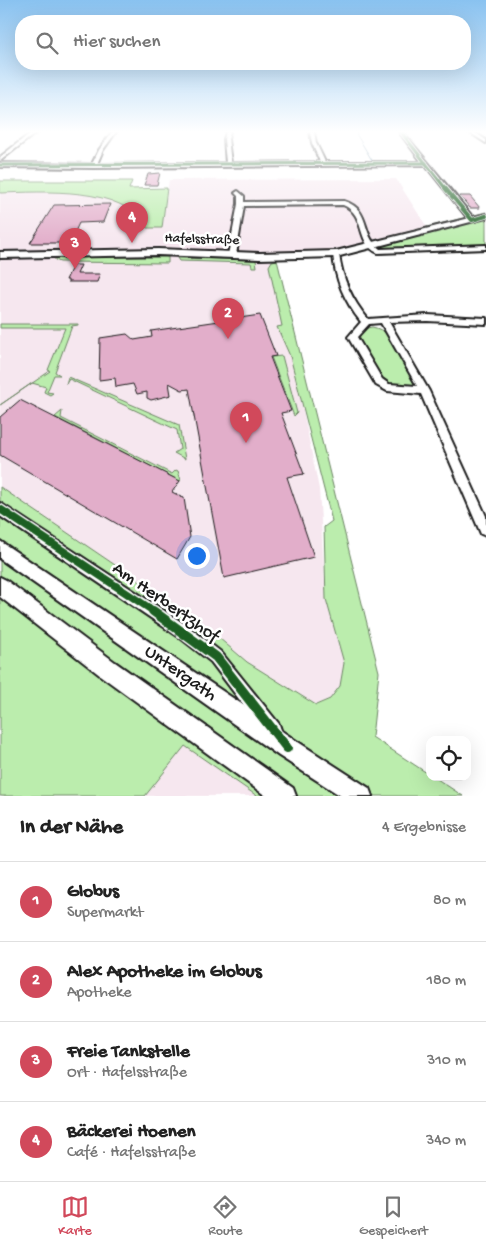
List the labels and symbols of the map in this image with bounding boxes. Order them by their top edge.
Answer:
pin: 4 [116,202,148,243]
pin: 3 [59,228,91,269]
street label: Hafelsstraße [164,230,240,250]
pin: 2 [212,298,244,339]
pin: 1 [230,402,262,443]
your location [184,543,210,569]
street label: Am Herbertzhof [107,558,225,650]
street label: Untergath [139,641,221,707]

